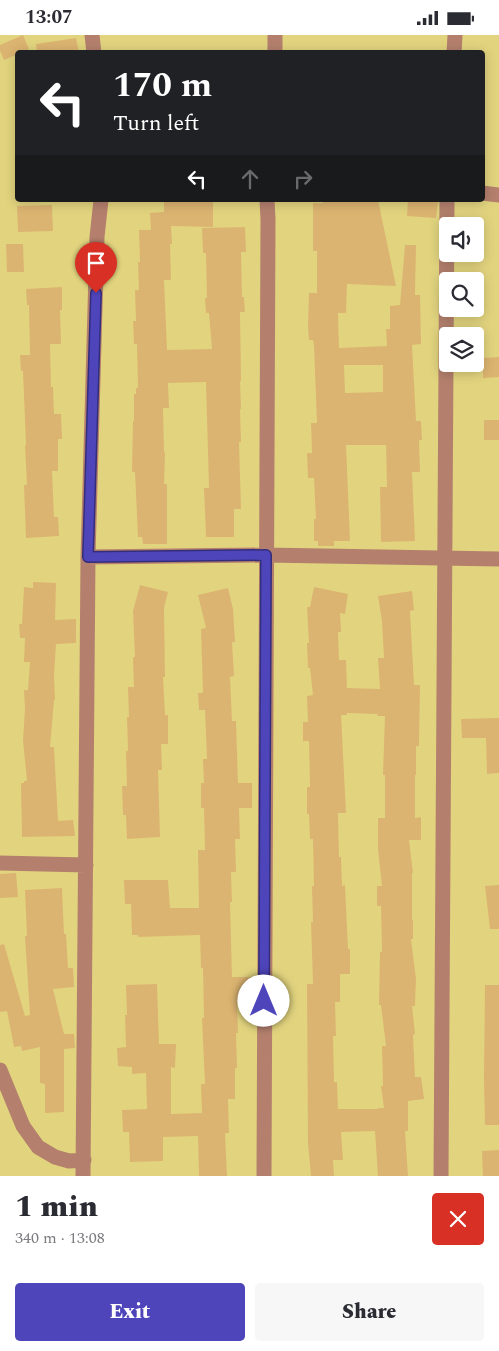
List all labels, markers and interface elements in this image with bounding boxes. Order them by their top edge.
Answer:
text: 13:07 [25,3,73,32]
text: 170 m [113,59,212,112]
icon: left [30,70,95,135]
text: Turn left [113,107,199,140]
icon: left [183,165,211,193]
icon: ahead [236,165,264,193]
icon: right [289,165,317,193]
map controls [439,217,484,372]
button: sound [439,217,484,262]
pin [75,242,117,293]
icon: arrive [82,249,110,277]
button: search [439,272,484,317]
button: layers [439,327,484,372]
position arrow [237,974,289,1026]
text: 1 min [15,1184,98,1230]
button: close [432,1193,484,1245]
text: 340 m · 13:08 [15,1226,105,1250]
button: Exit [15,1283,245,1341]
button: Share [255,1283,484,1341]

